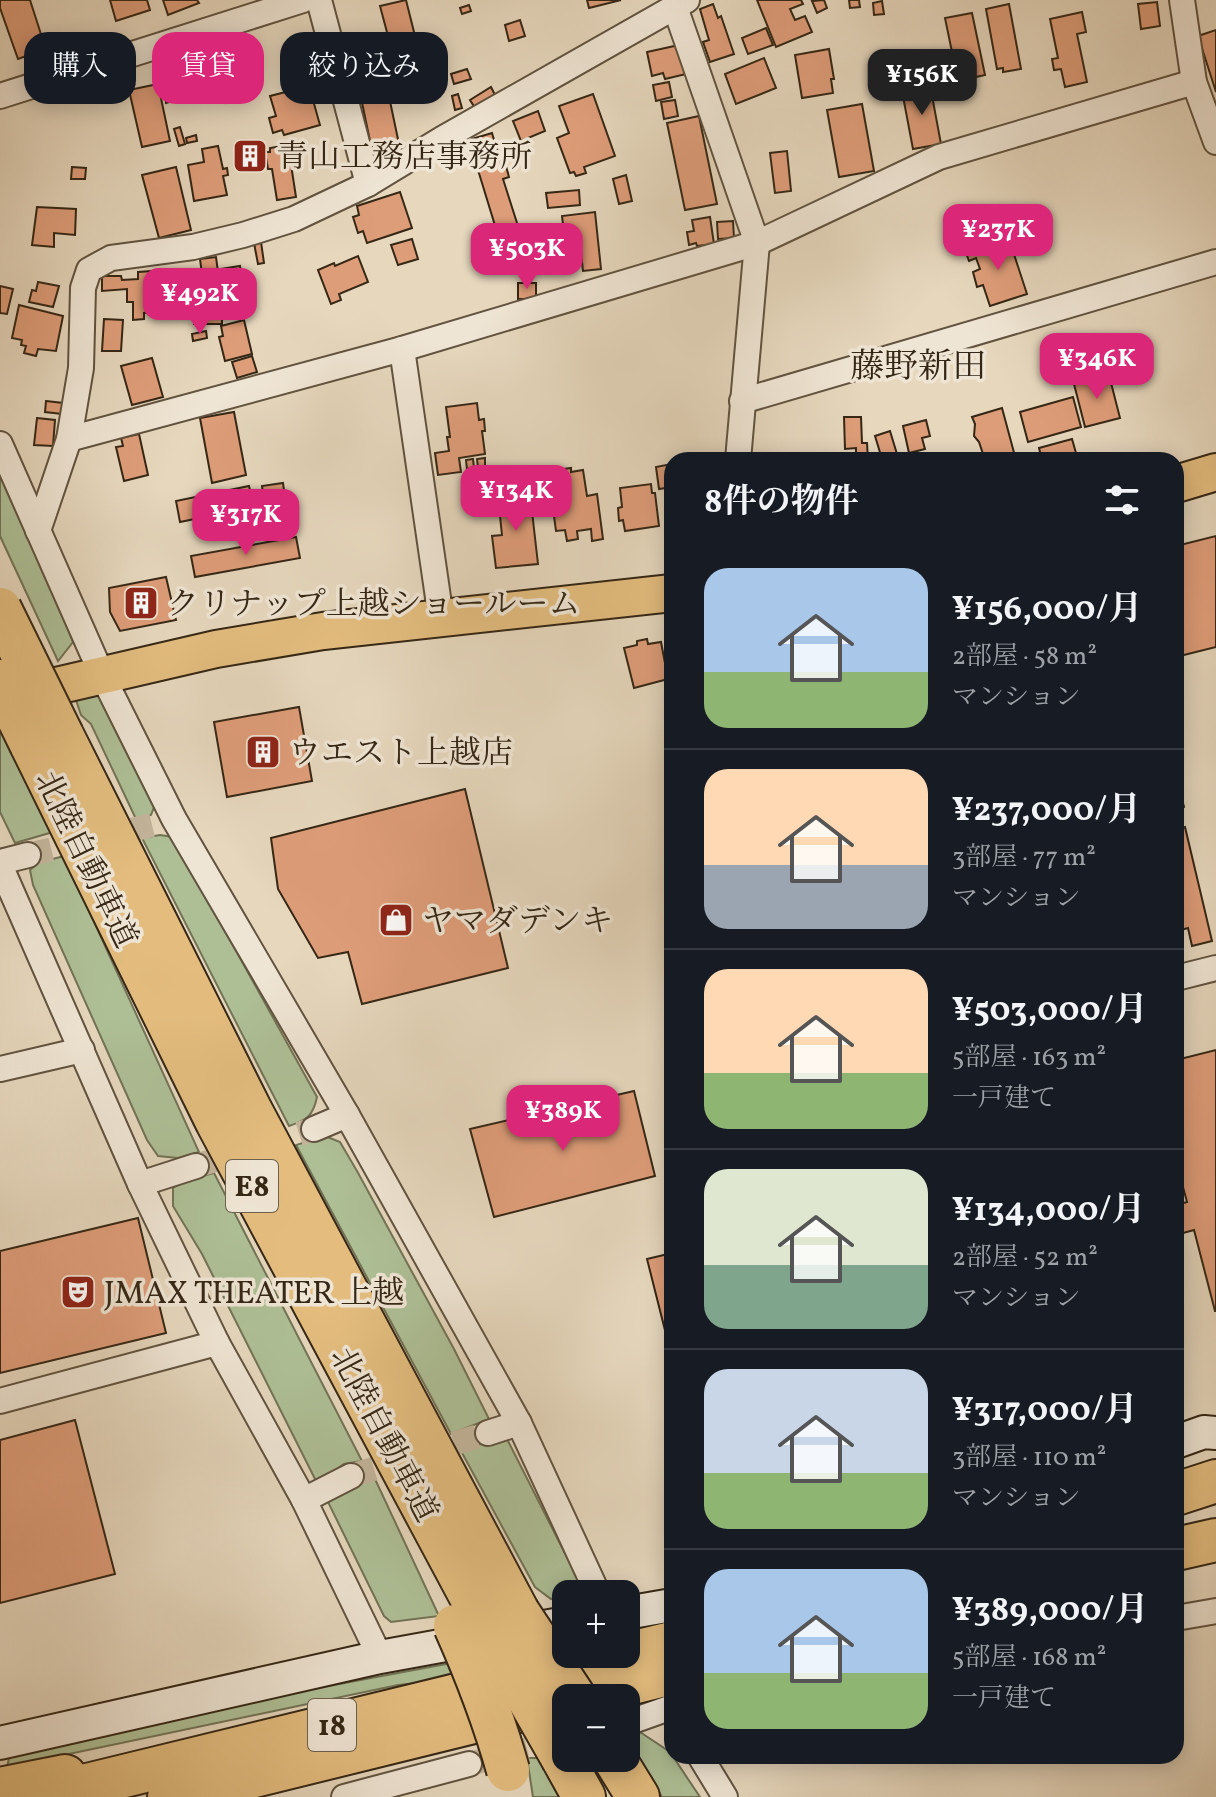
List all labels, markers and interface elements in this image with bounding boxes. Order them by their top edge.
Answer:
chip: 購入 [24,32,136,104]
chip: 賃貸 [152,32,264,104]
chip: 絞り込み [280,32,448,104]
pin: ¥156K [866,49,978,117]
text: ¥156K [886,57,958,93]
building icon: 青山工務店事務所 [231,137,269,175]
place label: 青山工務店事務所 [276,137,532,181]
pin: ¥237K [942,204,1054,272]
text: ¥237K [961,212,1035,248]
pin: ¥503K [471,223,583,291]
text: ¥503K [489,231,565,267]
pin: ¥492K [144,268,256,336]
text: ¥492K [161,276,239,312]
pin: ¥346K [1041,333,1153,401]
text: ¥346K [1058,341,1136,377]
district label: 藤野新田 [850,345,986,392]
pin: ¥134K [460,465,572,533]
text: ¥134K [479,473,553,509]
icon: filters [1100,478,1144,522]
text: 8件の物件 [704,480,859,527]
pin: ¥317K [190,489,302,557]
text: ¥317K [210,497,282,533]
building icon: クリナップ上越ショールーム [122,584,160,622]
place label: クリナップ上越ショールーム [167,584,580,628]
text: ¥156,000/月 [952,587,1143,634]
icon: home [768,600,864,696]
text: 2部屋 · 58 m² [952,639,1097,675]
text: マンション [952,680,1081,716]
building icon: ウエスト上越店 [244,733,282,771]
place label: ウエスト上越店 [289,733,513,777]
street label: 北陸自動車道 [22,764,146,956]
text: ¥237,000/月 [952,788,1141,835]
icon: home [768,801,864,897]
text: 3部屋 · 77 m² [952,840,1096,876]
text: マンション [952,881,1081,917]
shop icon: ヤマダデンキ [377,901,415,939]
place label: ヤマダデンキ [422,901,613,945]
text: ¥503,000/月 [952,988,1148,1035]
icon: home [768,1001,864,1097]
text: 5部屋 · 163 m² [952,1040,1106,1076]
text: 一戸建て [952,1081,1056,1117]
pin: ¥389K [507,1085,619,1153]
text: ¥389K [524,1093,602,1129]
road number: E8 [226,1160,278,1212]
text: ¥134,000/月 [952,1188,1145,1235]
icon: home [768,1201,864,1297]
text: 2部屋 · 52 m² [952,1240,1098,1276]
theatre icon: JMAX THEATER 上越 [59,1273,97,1311]
place label: JMAX THEATER 上越 [104,1273,404,1317]
text: マンション [952,1281,1081,1317]
street label: 北陸自動車道 [318,1340,447,1531]
text: ¥317,000/月 [952,1388,1138,1435]
icon: home [768,1401,864,1497]
text: 3部屋 · 110 m² [952,1440,1106,1476]
text: マンション [952,1481,1081,1517]
map controls [552,1580,640,1772]
button: + [552,1580,640,1668]
text: ¥389,000/月 [952,1588,1149,1635]
icon: home [768,1601,864,1697]
text: 5部屋 · 168 m² [952,1640,1106,1676]
text: 一戸建て [952,1681,1056,1717]
button: − [552,1684,640,1772]
road number: 18 [308,1699,356,1751]

